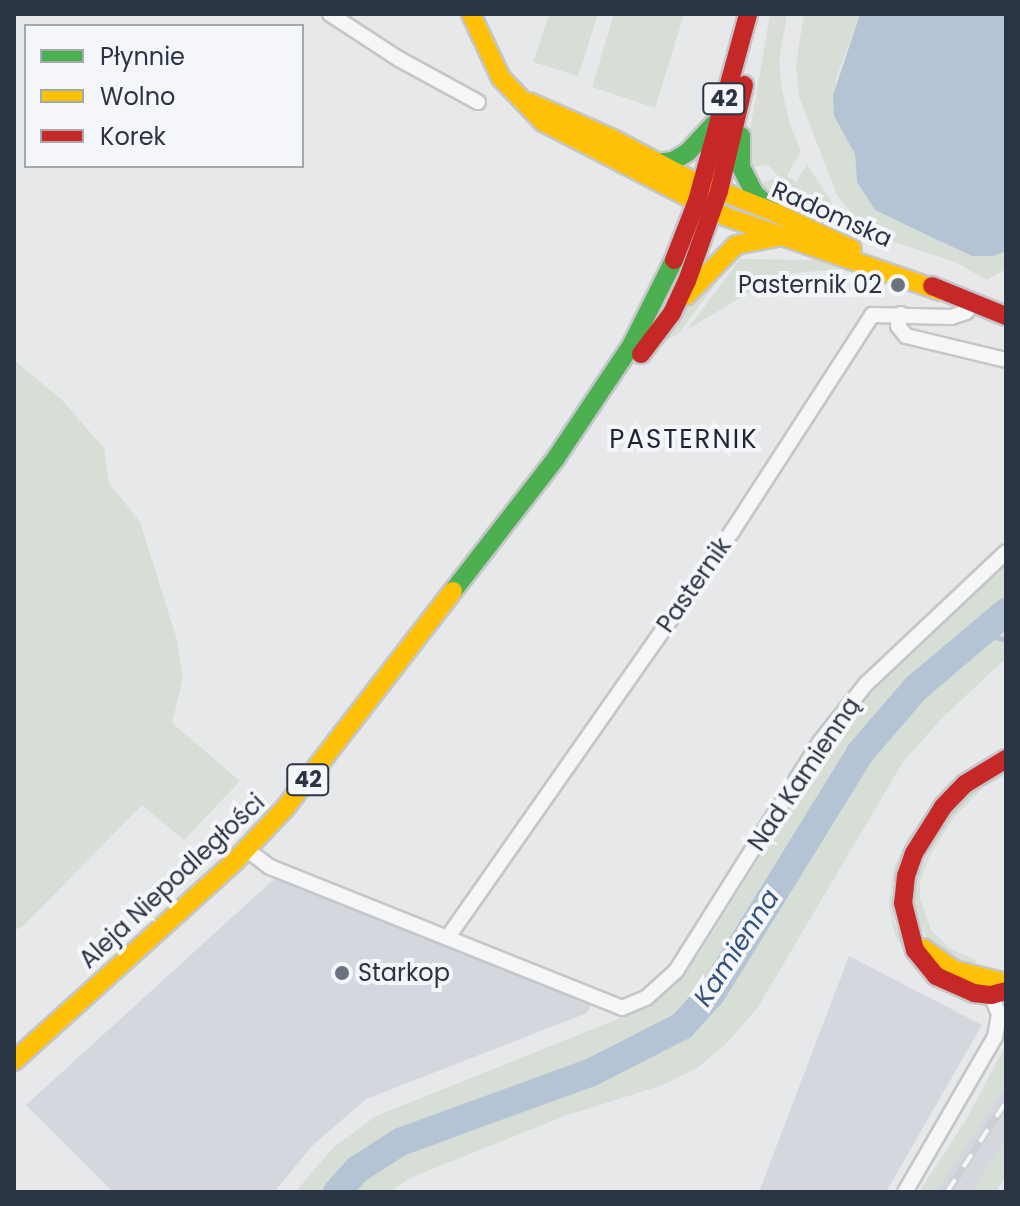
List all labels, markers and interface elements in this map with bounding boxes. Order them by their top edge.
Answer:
legend [24,24,304,168]
text: Płynnie [100,40,185,73]
text: Wolno [100,80,175,113]
road number: 42 [702,81,746,117]
text: Korek [100,120,166,153]
street label: Radomska [768,175,896,253]
place label: Pasternik 02 [738,271,882,299]
marker: Pasternik 02 [889,276,907,294]
district label: PASTERNIK [609,424,759,456]
street label: Pasternik [651,532,737,638]
street label: Nad Kamienną [742,692,866,856]
road number: 42 [286,762,330,798]
street label: Aleja Niepodległości [74,788,270,974]
water label: Kamienna [688,884,786,1012]
place label: Starkop [358,959,450,987]
marker: Starkop [333,964,351,982]

